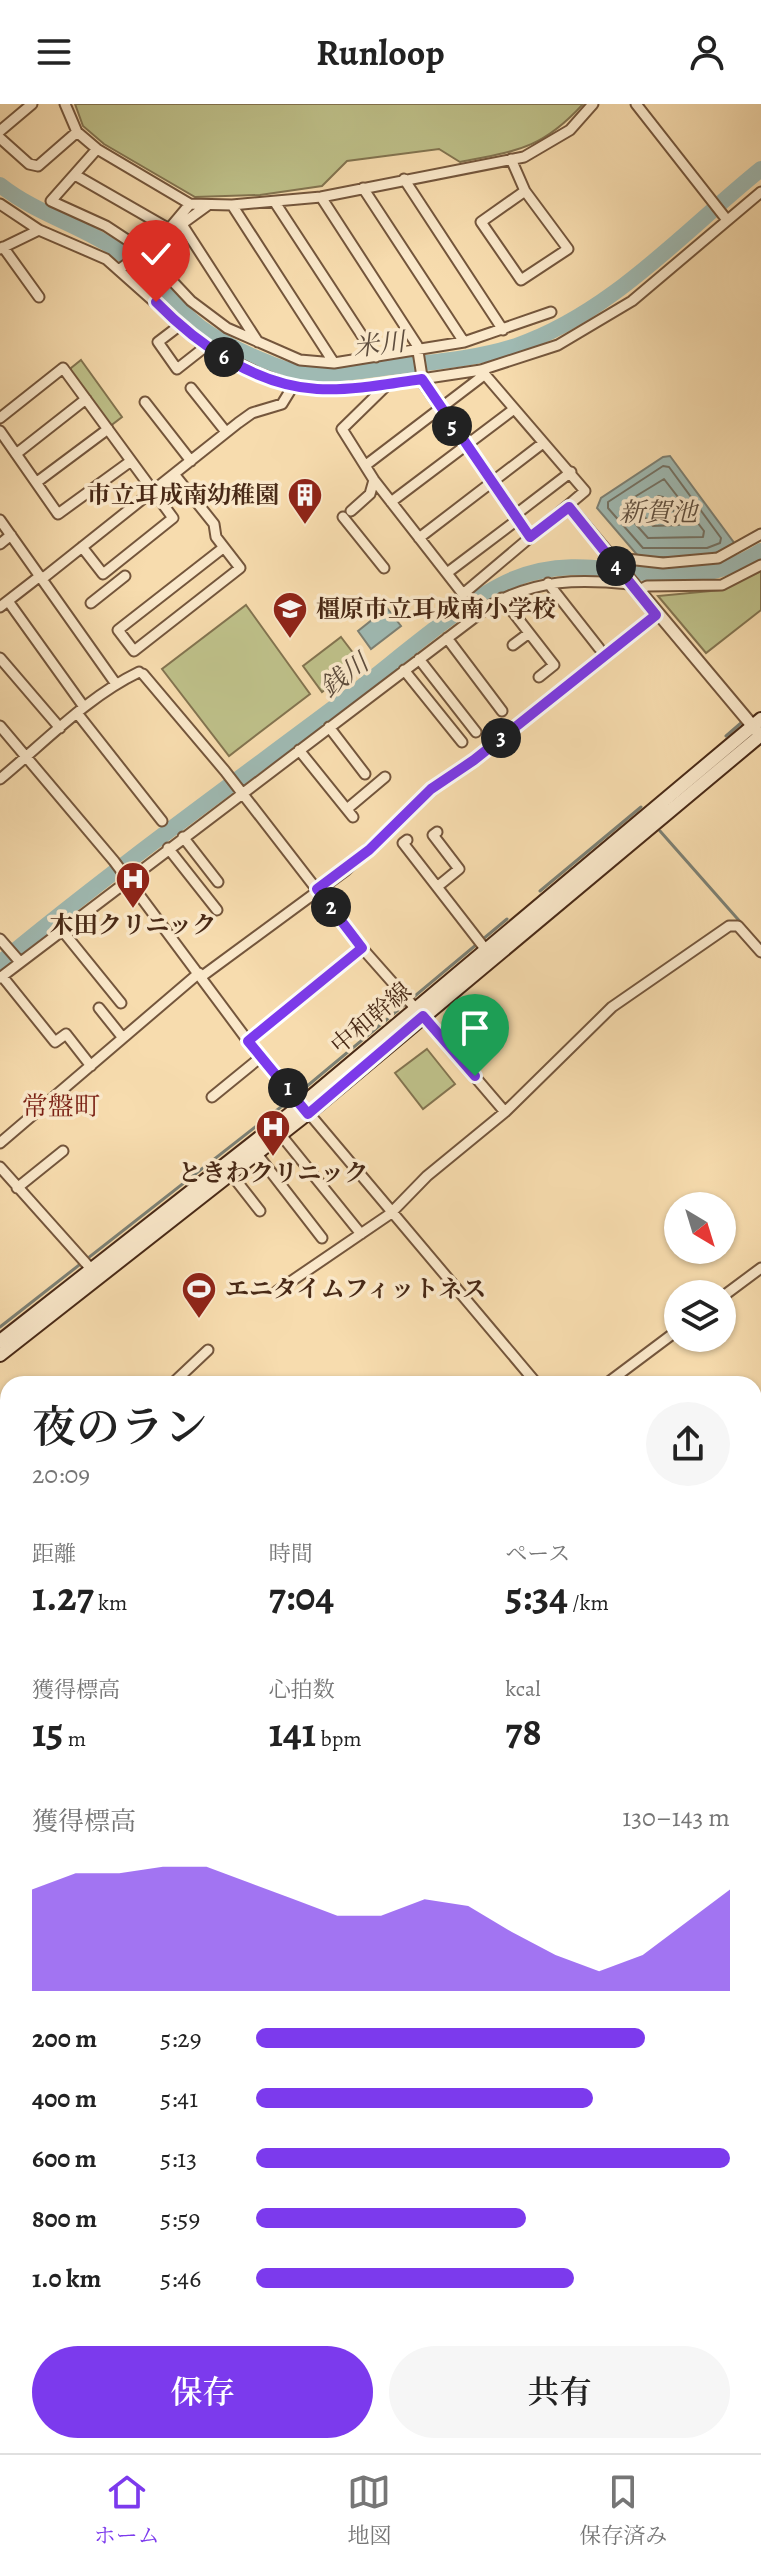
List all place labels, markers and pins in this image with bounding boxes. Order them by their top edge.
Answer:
pin [122,220,190,302]
pin: 6 [204,337,244,377]
pin: 5 [432,406,472,446]
building icon: 市立耳成南幼稚園 [286,476,324,526]
place label: 市立耳成南幼稚園 [87,479,279,511]
pin: 4 [596,546,636,586]
school or university icon: 橿原市立耳成南小学校 [271,590,309,640]
place label: 橿原市立耳成南小学校 [316,593,556,625]
pin: 3 [481,718,521,758]
hospital icon: 木田クリニック [114,860,152,910]
pin: 2 [311,887,351,927]
place label: 木田クリニック [50,909,216,941]
pin [441,994,509,1076]
pin: 1 [268,1068,308,1108]
hospital icon: ときわクリニック [254,1108,292,1158]
place label: ときわクリニック [178,1157,368,1189]
sports icon: エニタイムフィットネス [180,1270,218,1320]
place label: エニタイムフィットネス [225,1273,486,1305]

